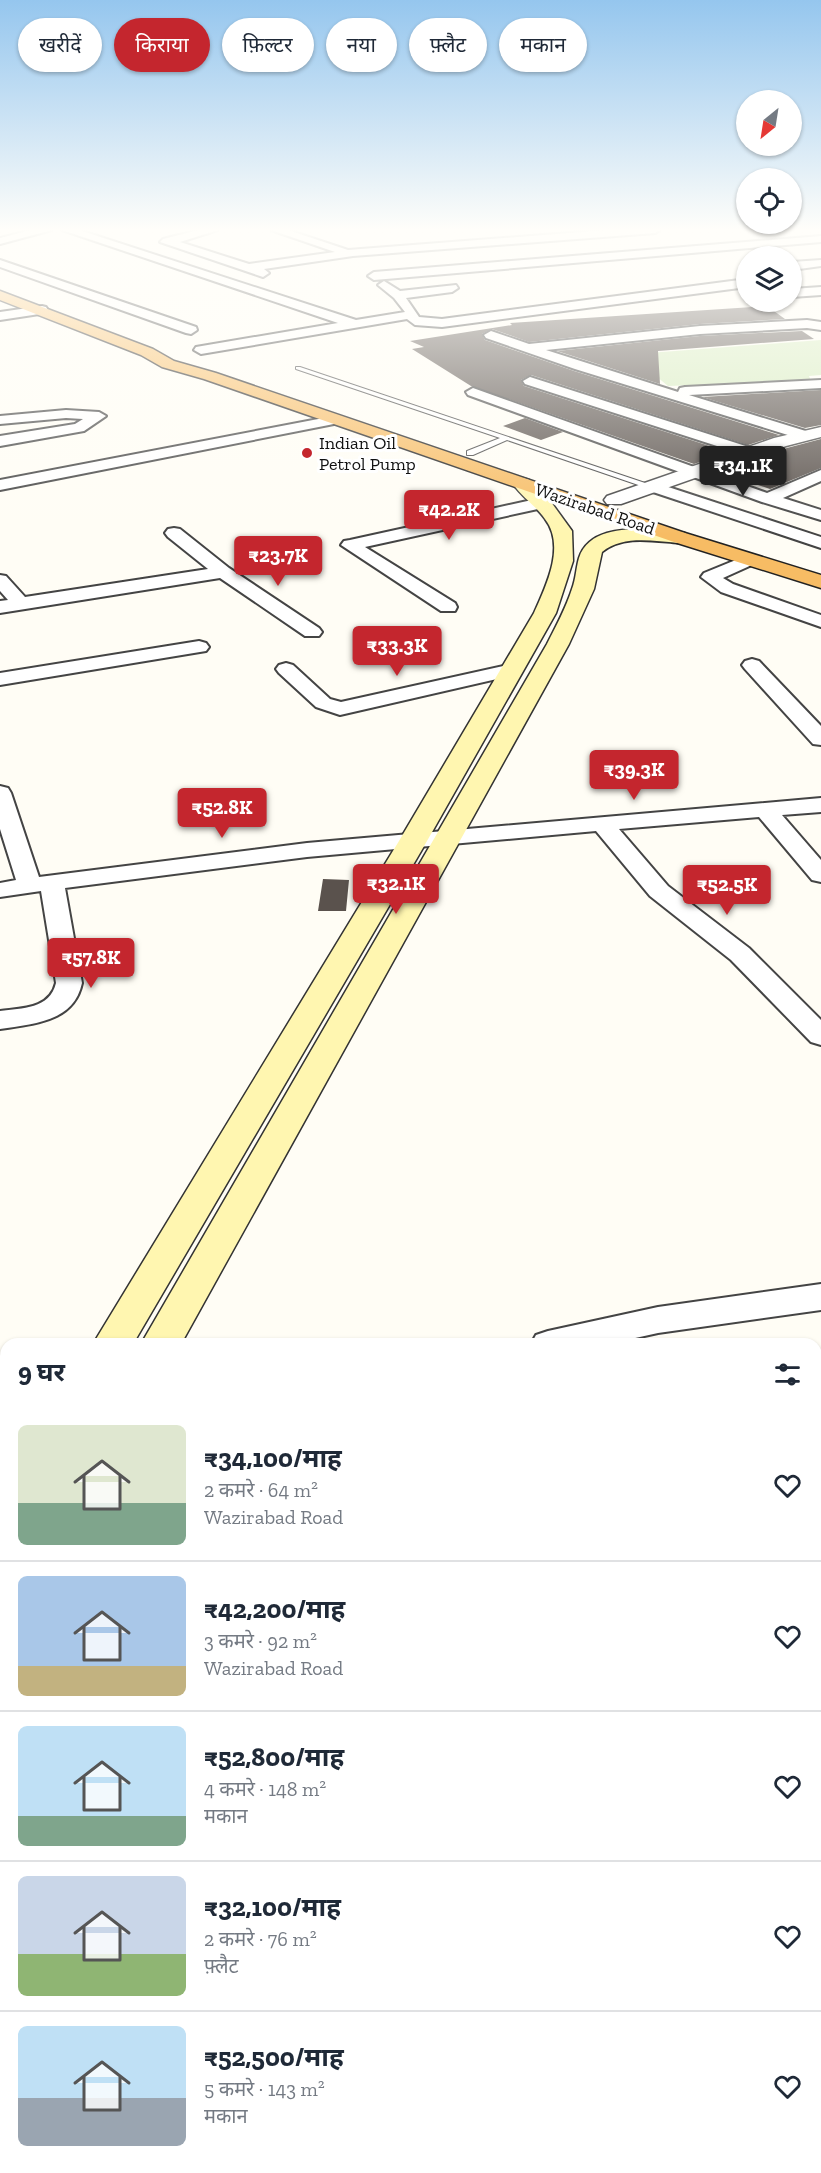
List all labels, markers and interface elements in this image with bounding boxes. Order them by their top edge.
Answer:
chip: खरीदें [18,18,102,72]
chip: किराया [114,18,210,72]
chip: फ़िल्टर [222,18,314,72]
chip: नया [326,18,397,72]
chip: फ़्लैट [409,18,487,72]
chip: मकान [499,18,587,72]
north arrow [736,90,802,156]
map controls [736,90,802,312]
button: locate [736,168,802,234]
button: layers [736,246,802,312]
place label: Indian Oil Petrol Pump [319,432,416,475]
marker: Indian Oil Petrol Pump [300,446,314,460]
pin: ₹34.1K [694,446,792,497]
text: ₹34.1K [714,453,772,477]
street label: Wazirabad Road [532,478,658,540]
pin: ₹42.2K [400,490,498,541]
text: ₹42.2K [418,497,480,521]
pin: ₹23.7K [229,536,327,587]
text: ₹23.7K [248,543,308,567]
pin: ₹33.3K [348,626,446,677]
text: ₹33.3K [367,633,427,657]
pin: ₹39.3K [585,750,683,801]
text: ₹39.3K [604,757,664,781]
pin: ₹52.8K [173,788,271,839]
text: ₹52.8K [192,795,252,819]
pin: ₹32.1K [347,864,445,915]
pin: ₹52.5K [678,865,776,916]
text: ₹32.1K [367,871,425,895]
text: ₹52.5K [697,872,757,896]
pin: ₹57.8K [42,938,140,989]
text: ₹57.8K [61,945,121,969]
text: 9 घर [18,1356,65,1388]
icon: filters [771,1358,804,1391]
text: ₹34,100/माह [204,1442,342,1474]
icon: home [66,1449,138,1521]
icon: heart [771,1469,804,1502]
text: 2 कमरे · 64 m² [204,1478,318,1502]
text: Wazirabad Road [204,1505,343,1529]
text: ₹42,200/माह [204,1593,345,1625]
icon: home [66,1600,138,1672]
icon: heart [771,1620,804,1653]
text: 3 कमरे · 92 m² [204,1629,317,1653]
text: Wazirabad Road [204,1656,343,1680]
text: ₹52,800/माह [204,1741,344,1773]
icon: home [66,1750,138,1822]
icon: heart [771,1770,804,1803]
text: 4 कमरे · 148 m² [204,1777,326,1801]
text: मकान [204,1804,248,1828]
text: ₹32,100/माह [204,1891,341,1923]
icon: home [66,1900,138,1972]
icon: heart [771,1920,804,1953]
text: 2 कमरे · 76 m² [204,1927,317,1951]
text: फ़्लैट [204,1954,239,1978]
text: ₹52,500/माह [204,2041,344,2073]
icon: home [66,2050,138,2122]
icon: heart [771,2070,804,2103]
text: 5 कमरे · 143 m² [204,2077,325,2101]
text: मकान [204,2104,248,2128]

